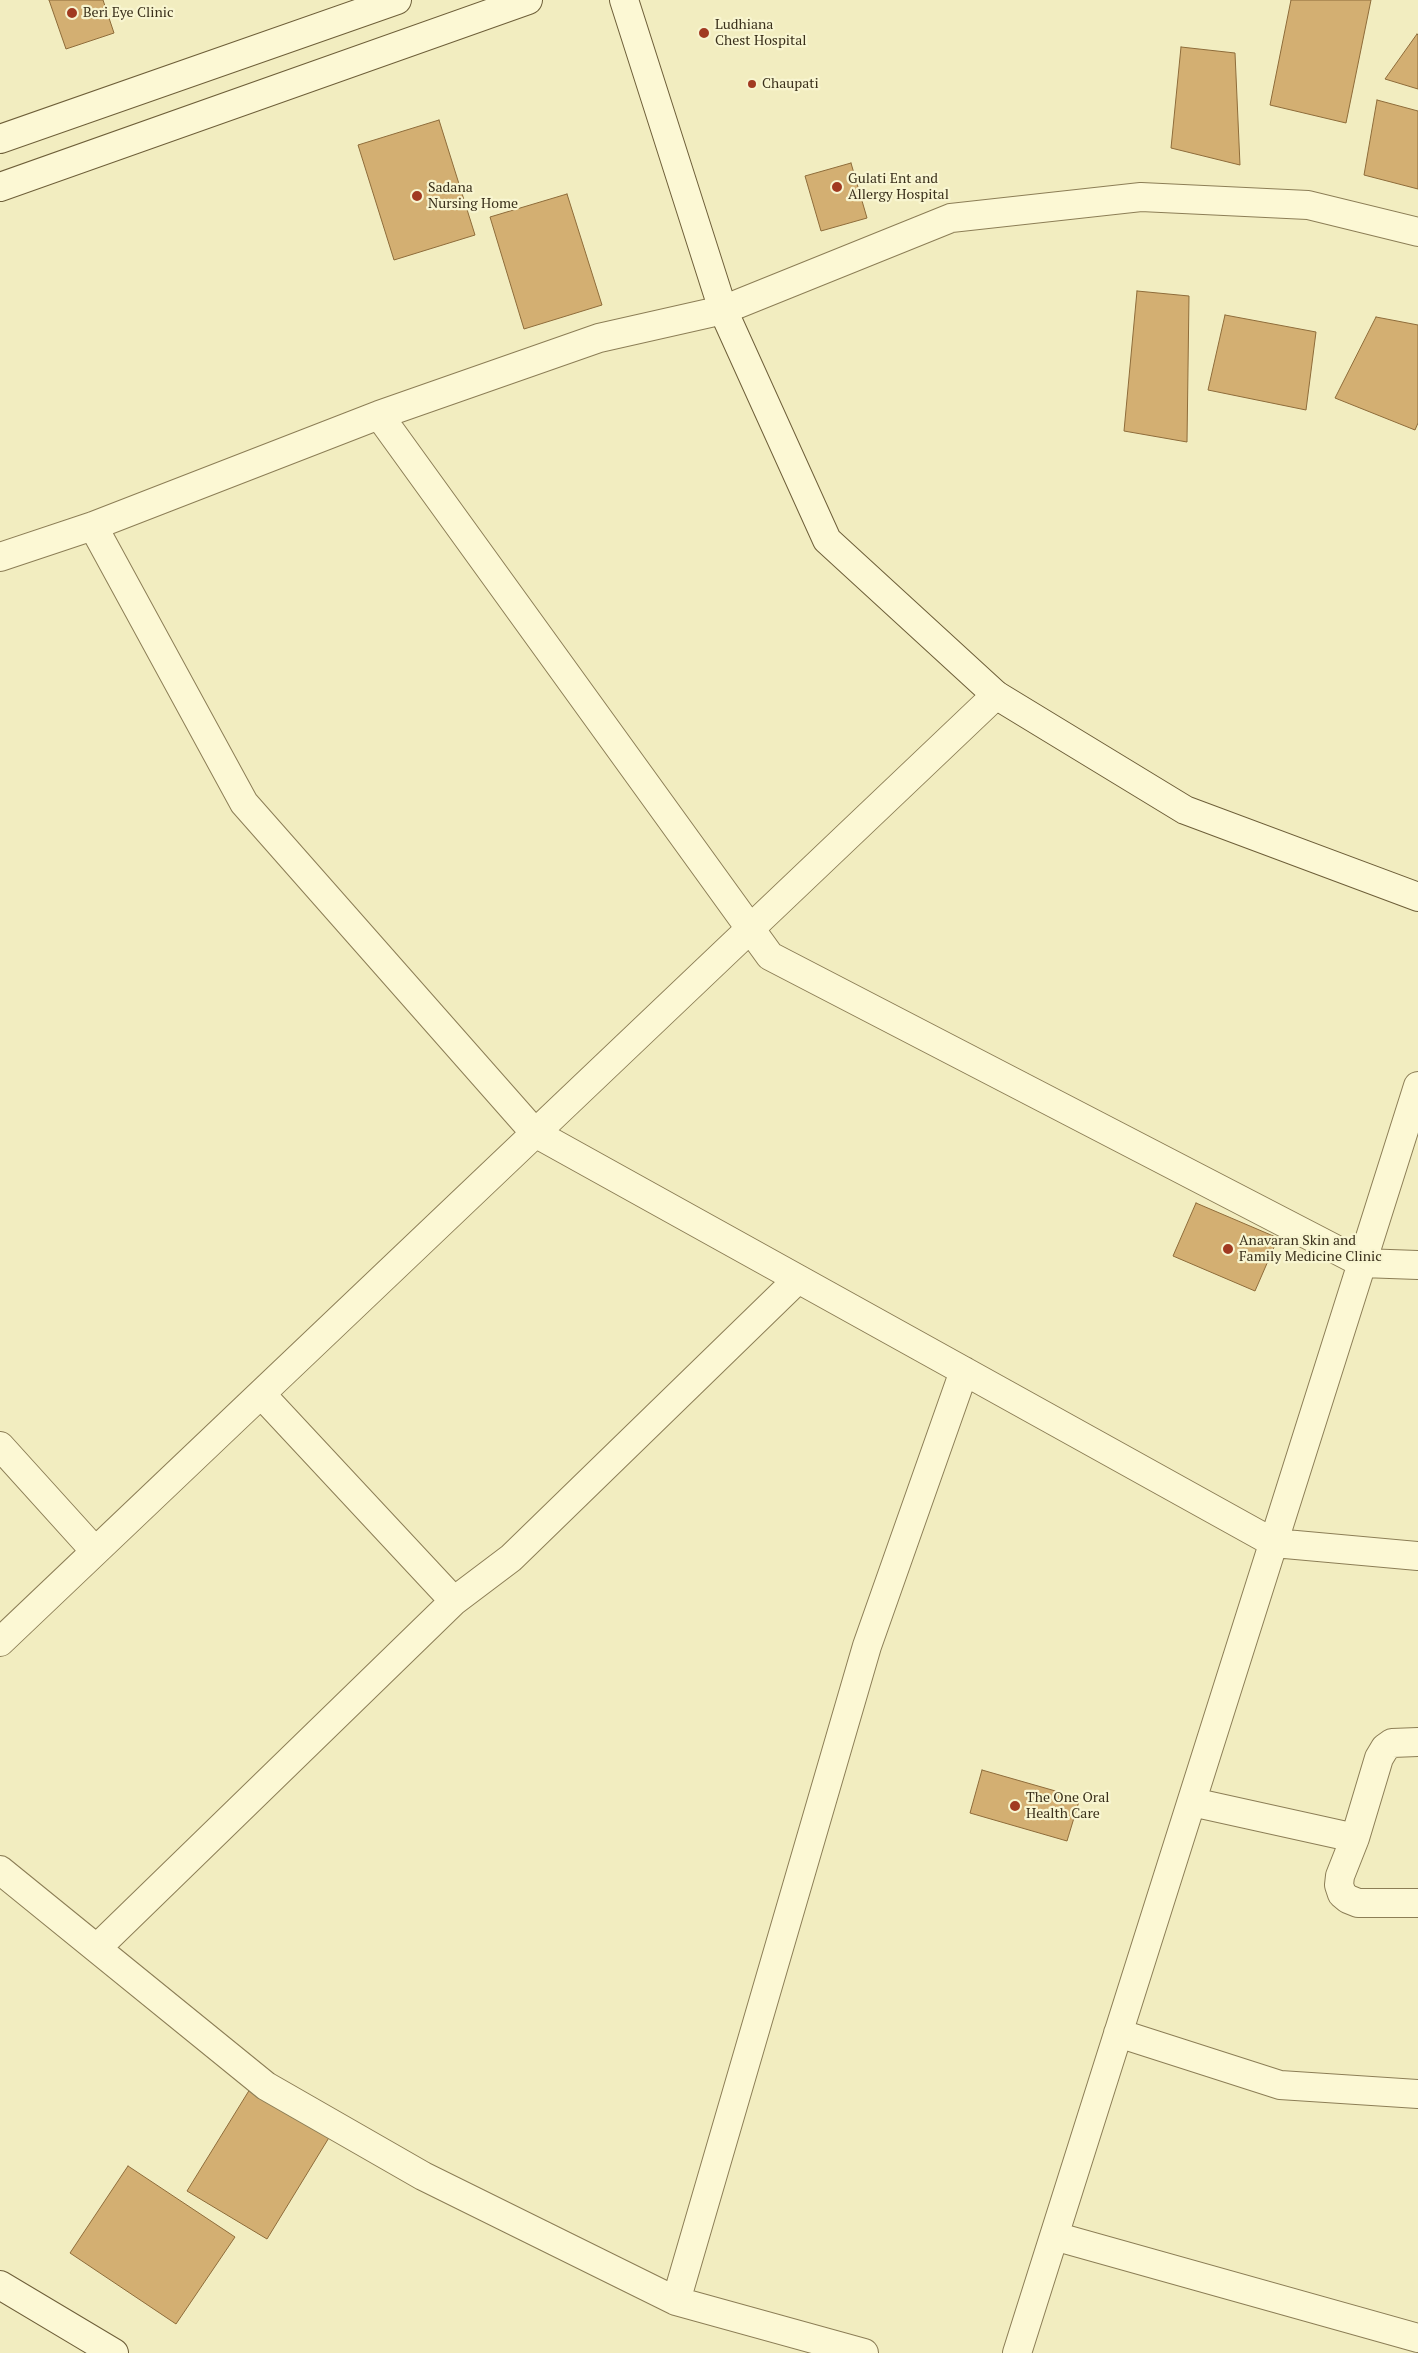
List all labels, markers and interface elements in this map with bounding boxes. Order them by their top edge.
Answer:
place label: Beri Eye Clinic [83,5,174,21]
marker: Beri Eye Clinic [65,6,79,20]
place label: Ludhiana Chest Hospital [715,17,807,49]
marker: Ludhiana Chest Hospital [697,26,711,40]
place label: Chaupati [762,76,819,92]
marker: Chaupati [746,78,758,90]
place label: Gulati Ent and Allergy Hospital [848,171,949,203]
place label: Sadana Nursing Home [428,180,518,212]
marker: Gulati Ent and Allergy Hospital [830,180,844,194]
marker: Sadana Nursing Home [410,189,424,203]
place label: Anavaran Skin and Family Medicine Clinic [1239,1233,1382,1266]
marker: Anavaran Skin and Family Medicine Clinic [1221,1242,1235,1256]
place label: The One Oral Health Care [1026,1790,1109,1822]
marker: The One Oral Health Care [1008,1799,1022,1813]

